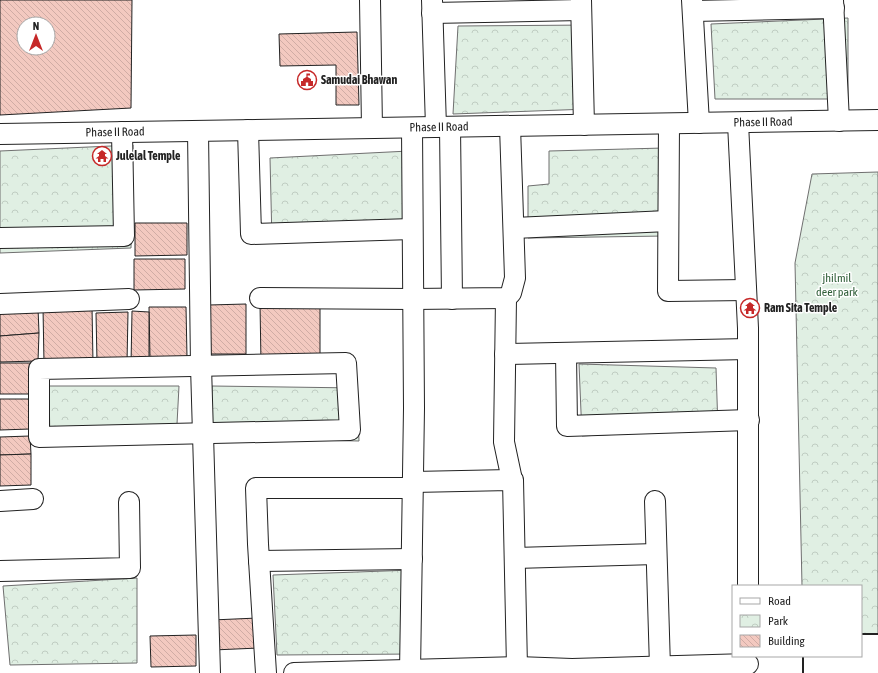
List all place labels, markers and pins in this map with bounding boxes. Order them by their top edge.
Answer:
public building icon: Samudai Bhawan [296,69,318,91]
place label: Samudai Bhawan [321,73,397,87]
temple icon: Julelal Temple [91,145,113,167]
place label: Julelal Temple [115,149,181,163]
temple icon: Ram Sita Temple [739,297,761,319]
place label: Ram Sita Temple [764,301,838,315]

